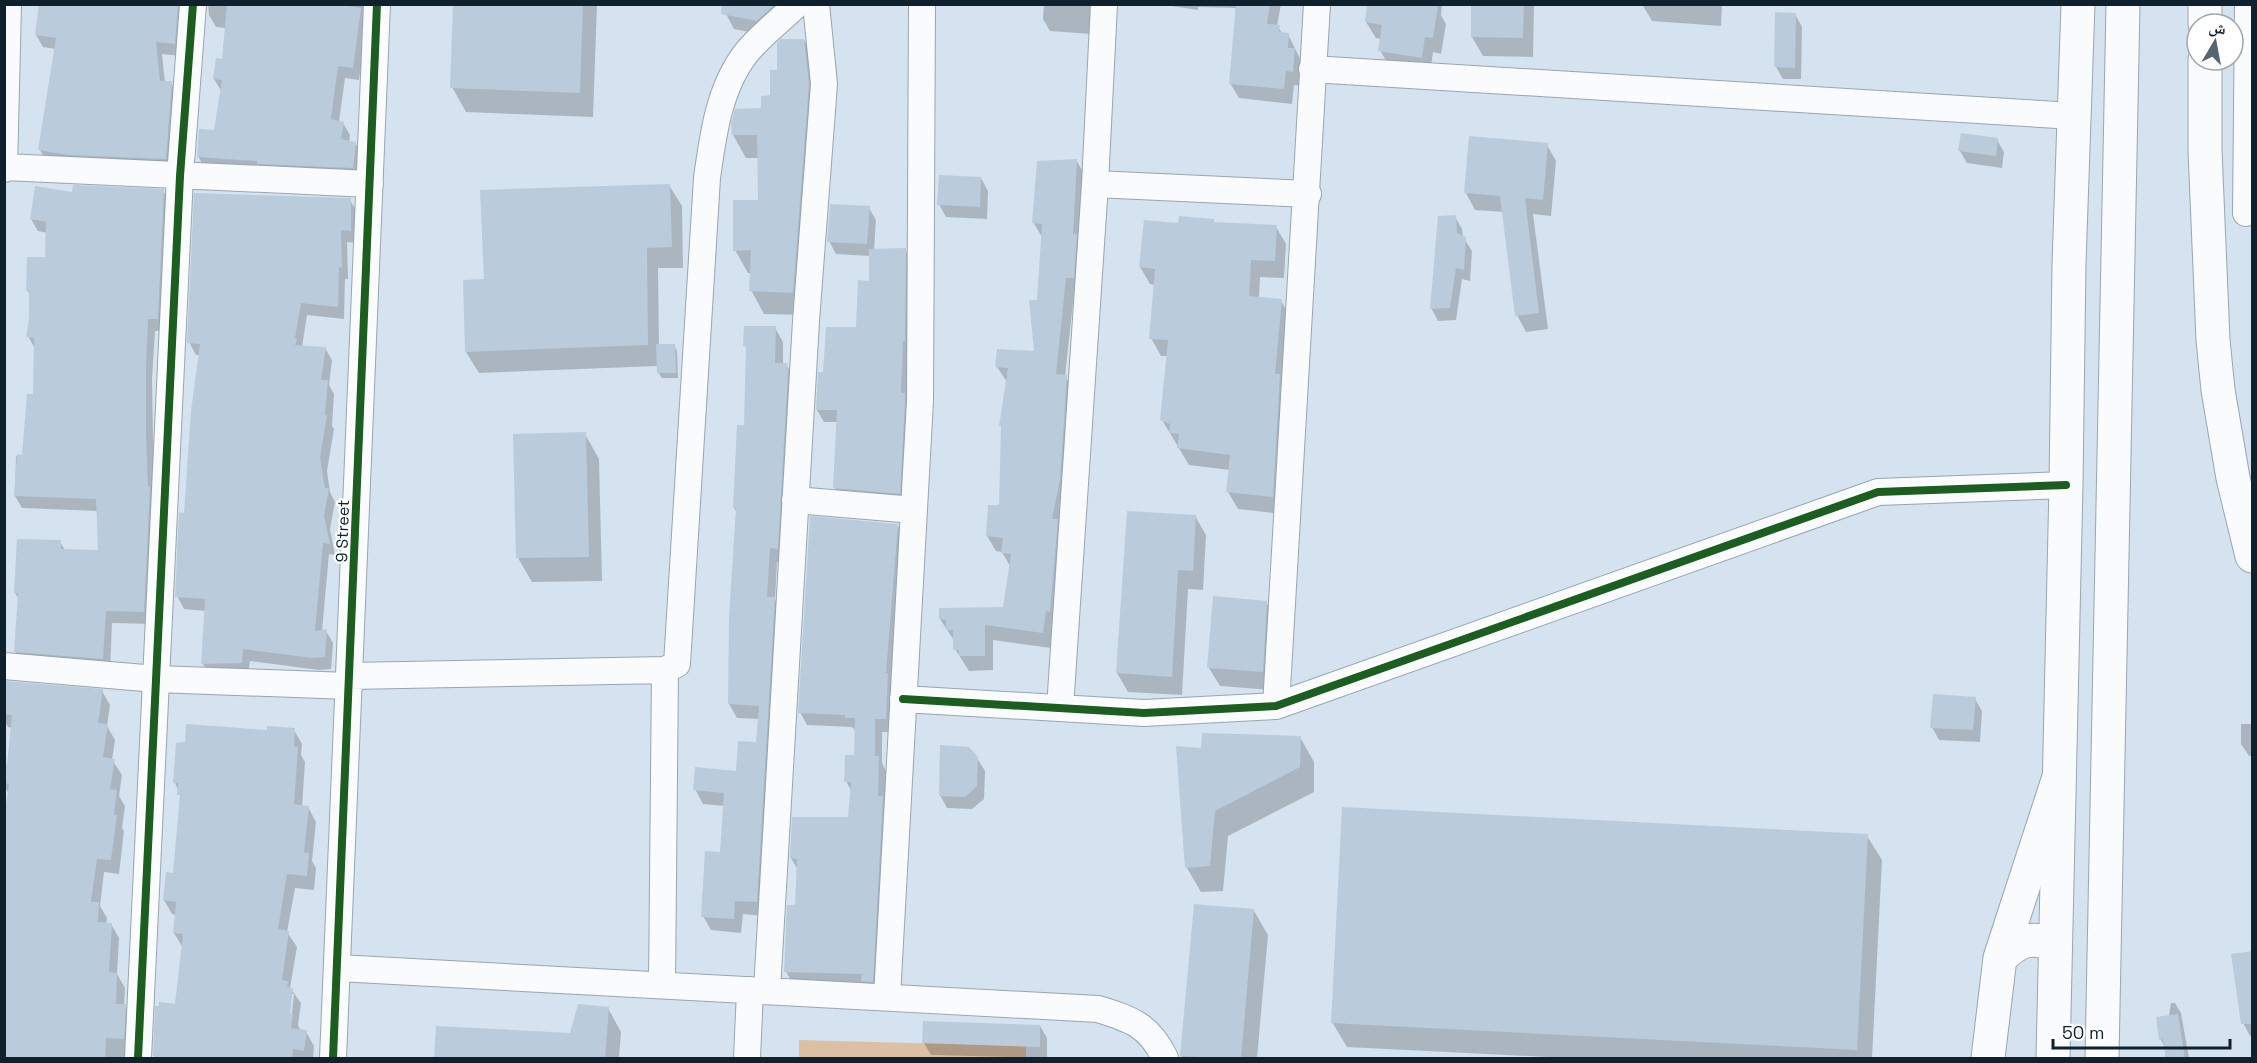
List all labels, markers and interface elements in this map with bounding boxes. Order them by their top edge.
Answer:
north arrow [2185,12,2245,72]
text: ش [2207,16,2228,40]
street label: 9 Street [331,499,354,563]
scale bar [2053,1012,2230,1050]
text: 50 m [2062,1021,2104,1044]

